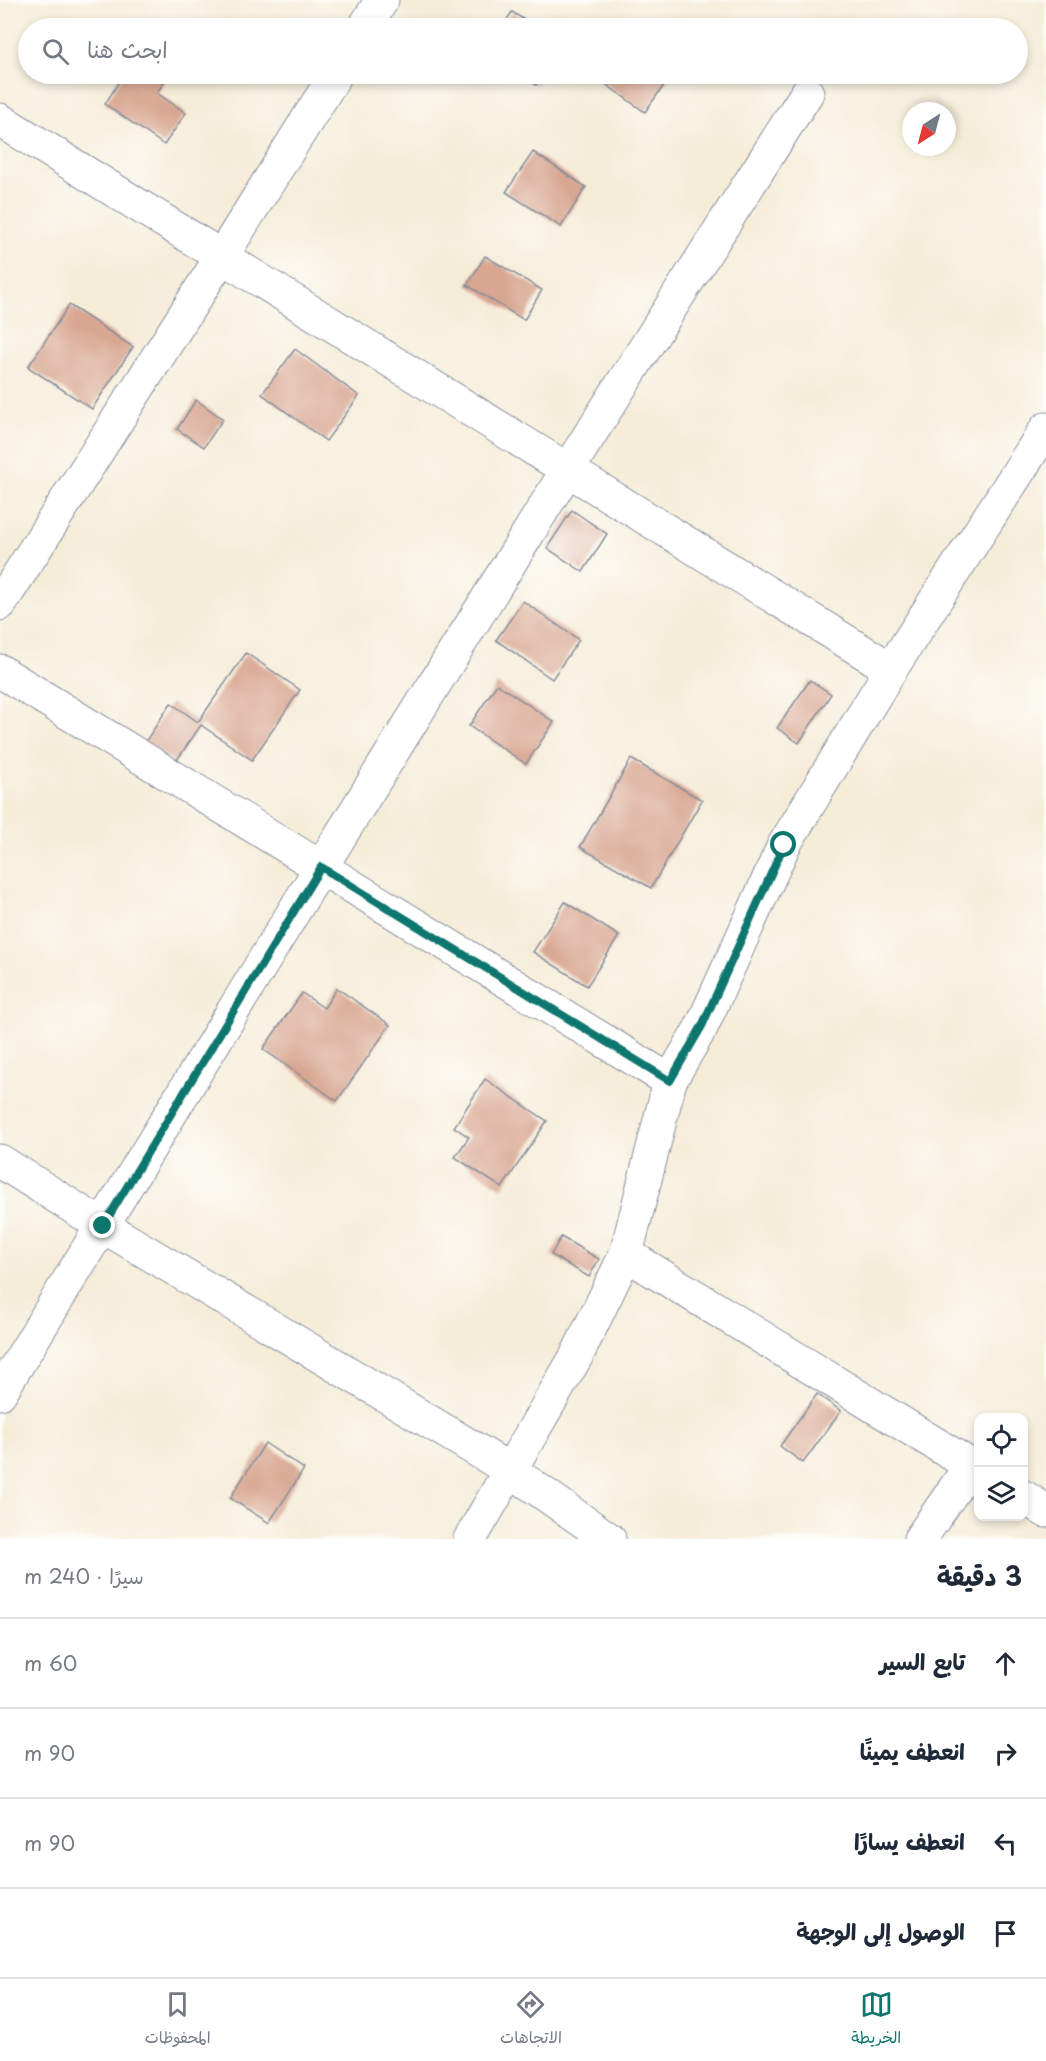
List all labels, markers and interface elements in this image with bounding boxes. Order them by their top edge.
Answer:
search box [18,18,1028,84]
text: ابحث هنا [87,32,168,65]
icon: search [39,35,72,68]
north arrow [902,102,956,156]
route start [770,831,796,857]
route end [89,1212,115,1238]
map controls [974,1413,1028,1521]
button: locate [974,1413,1028,1467]
button: layers [974,1467,1028,1521]
text: 3 دقيقة [937,1556,1022,1595]
text: سيرًا · 240 m [24,1561,144,1591]
text: تابع السير [880,1644,965,1677]
icon: ahead [989,1647,1022,1680]
text: 60 m [24,1648,77,1678]
text: انعطف يمينًا [860,1734,965,1767]
icon: right [989,1737,1022,1770]
text: 90 m [24,1738,75,1768]
text: انعطف يسارًا [854,1824,965,1857]
icon: left [989,1827,1022,1860]
text: 90 m [24,1828,75,1858]
text: الوصول إلى الوجهة [796,1914,965,1947]
icon: arrive [989,1917,1022,1950]
tab: المحفوظات [145,1988,211,2052]
tab: الاتجاهات [500,1988,562,2052]
tab: الخريطة [851,1988,901,2052]

